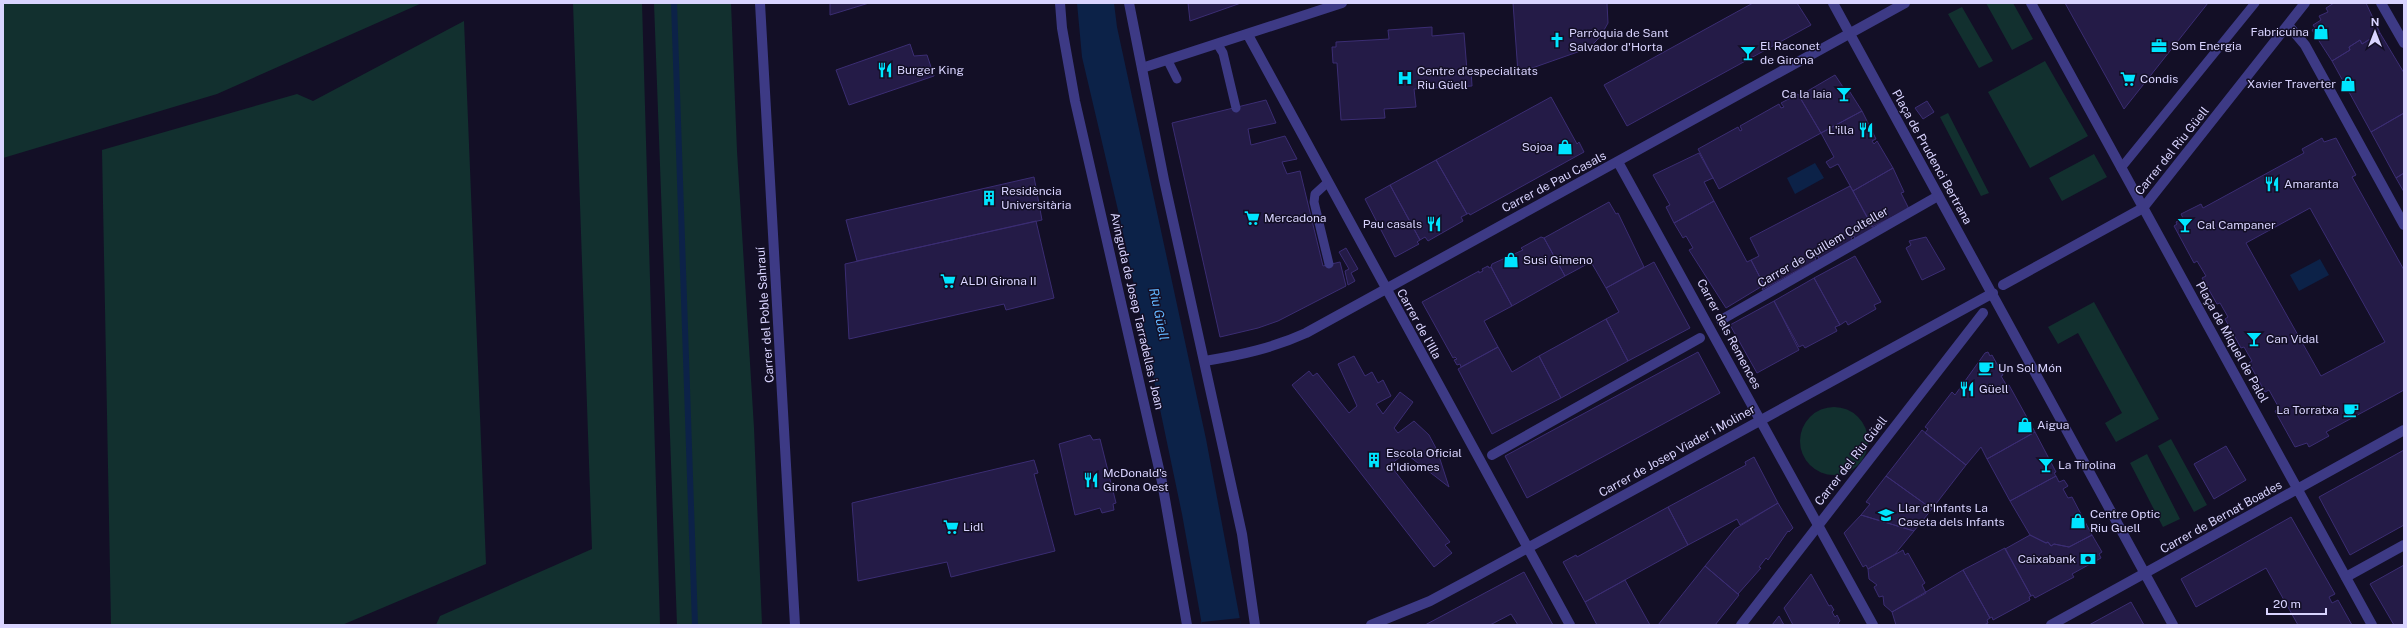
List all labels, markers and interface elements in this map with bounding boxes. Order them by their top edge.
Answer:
north arrow [2355,12,2395,52]
text: N [2371,16,2379,28]
shop icon: Fabricuina [2312,23,2330,41]
place label: Fabricuina [2250,25,2309,39]
place label: Parròquia de Sant Salvador d'Horta [1569,26,1669,54]
church icon: Parròquia de Sant Salvador d'Horta [1548,31,1566,49]
office icon: Som Energia [2150,37,2168,55]
place label: El Raconet de Girona [1760,39,1820,67]
place label: Som Energia [2171,39,2242,53]
bar icon: El Raconet de Girona [1739,44,1757,62]
restaurant icon: Burger King [876,61,894,79]
place label: Burger King [897,63,964,77]
place label: Centre d'especialitats Riu Güell [1417,64,1538,92]
hospital icon: Centre d'especialitats Riu Güell [1396,69,1414,87]
supermarket icon: Condis [2119,70,2137,88]
place label: Condis [2140,72,2178,86]
shop icon: Xavier Traverter [2339,75,2357,93]
place label: Xavier Traverter [2247,77,2336,91]
bar icon: Ca la Iaia [1835,85,1853,103]
place label: Ca la Iaia [1782,87,1832,101]
street label: Plaça de Prudenci Bertrana [1889,87,1975,227]
street label: Carrer del Riu Güell [2132,104,2212,198]
restaurant icon: L'illa [1857,121,1875,139]
place label: L'illa [1828,123,1854,137]
shop icon: Sojoa [1556,138,1574,156]
place label: Sojoa [1522,140,1553,154]
street label: Carrer de Pau Casals [1499,149,1609,215]
restaurant icon: Amaranta [2263,175,2281,193]
place label: Amaranta [2284,177,2339,191]
place label: Residència Universitària [1001,184,1071,212]
building icon: Residència Universitària [980,189,998,207]
street label: Carrer de Guillem Colteller [1755,204,1891,290]
supermarket icon: Mercadona [1243,209,1261,227]
street label: Avinguda de Josep Tarradellas i Joan [1107,211,1167,411]
place label: Mercadona [1264,211,1327,225]
restaurant icon: Pau casals [1425,215,1443,233]
bar icon: Cal Campaner [2176,216,2194,234]
place label: Pau casals [1363,217,1422,231]
place label: Cal Campaner [2197,218,2276,232]
street label: Carrer del Poble Sahrauí [753,246,777,383]
shop icon: Susi Gimeno [1502,251,1520,269]
place label: Susi Gimeno [1523,253,1593,267]
supermarket icon: ALDI Girona II [939,272,957,290]
place label: ALDI Girona II [960,274,1037,288]
street label: Carrer dels Remences [1694,276,1764,392]
street label: Plaça de Miquel de Palol [2193,279,2271,405]
water label: Riu Güell [1146,286,1172,342]
street label: Carrer de l'Illa [1394,286,1444,362]
bar icon: Can Vidal [2245,330,2263,348]
place label: Can Vidal [2266,332,2319,346]
cafe icon: Un Sol Món [1977,359,1995,377]
place label: Un Sol Món [1998,361,2062,375]
restaurant icon: Güell [1958,380,1976,398]
place label: Güell [1979,382,2009,396]
cafe icon: La Torratxa [2342,401,2360,419]
street label: Carrer de Josep Viader i Moliner [1596,402,1758,500]
place label: La Torratxa [2276,403,2339,417]
street label: Carrer del Riu Güell [1812,413,1890,508]
shop icon: Aigua [2016,416,2034,434]
place label: Aigua [2037,418,2069,432]
place label: Escola Oficial d'Idiomes [1386,446,1462,474]
building icon: Escola Oficial d'Idiomes [1365,451,1383,469]
bar icon: La Tirolina [2037,456,2055,474]
place label: La Tirolina [2058,458,2116,472]
place label: McDonald's Girona Oest [1103,466,1169,494]
restaurant icon: McDonald's Girona Oest [1082,471,1100,489]
street label: Carrer de Bernat Boades [2158,478,2284,556]
place label: Llar d'Infants La Caseta dels Infants [1898,501,2005,529]
school or university icon: Llar d'Infants La Caseta dels Infants [1877,506,1895,524]
place label: Centre Optic Riu Guell [2090,507,2160,535]
shop icon: Centre Optic Riu Guell [2069,512,2087,530]
supermarket icon: Lidl [942,518,960,536]
place label: Lidl [963,520,984,534]
bank icon: Caixabank [2079,550,2097,568]
place label: Caixabank [2018,552,2076,566]
scale bar [2267,590,2326,616]
text: 20 m [2273,597,2301,611]

